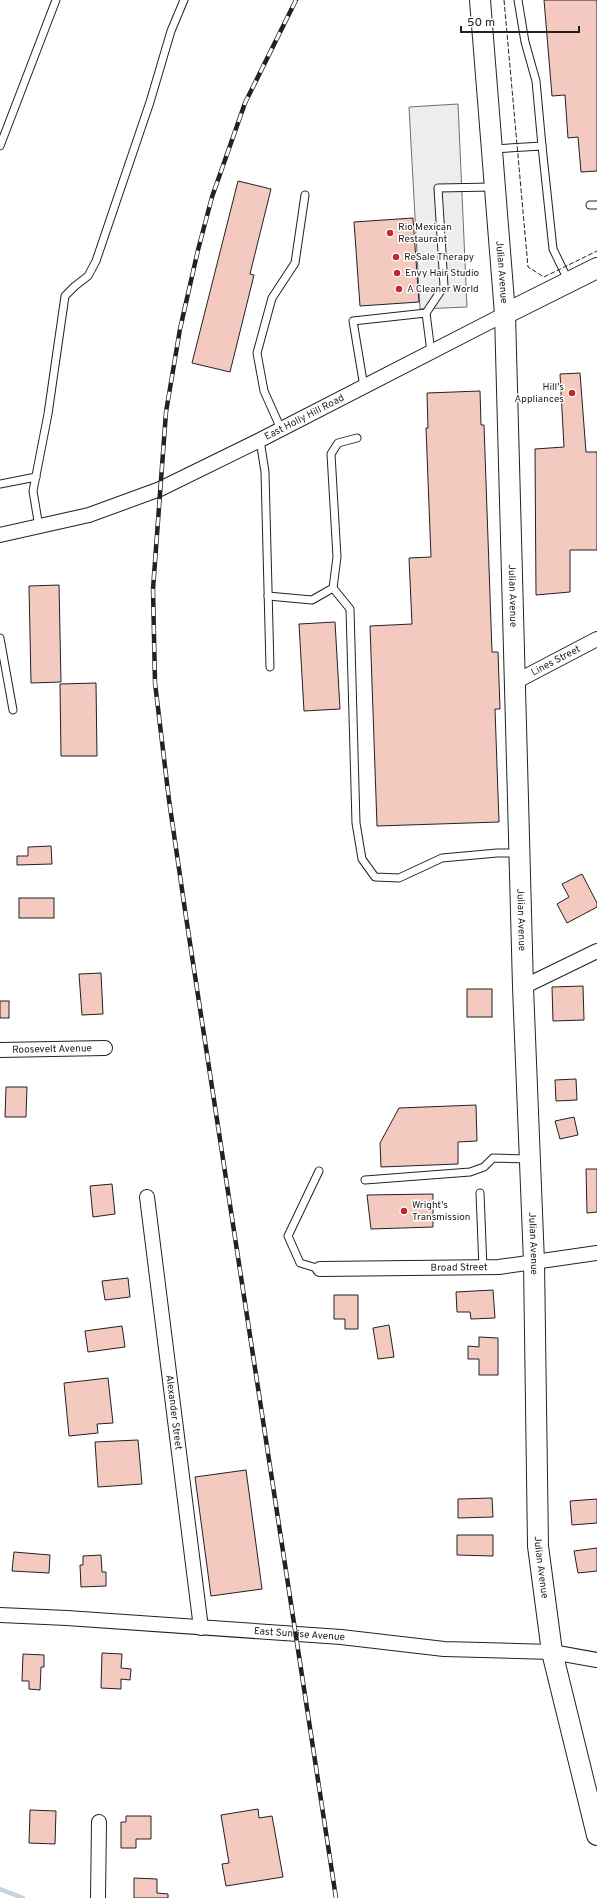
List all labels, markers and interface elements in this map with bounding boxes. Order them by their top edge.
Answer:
scale bar [461,8,579,34]
text: 50 m [467,15,495,31]
place label: Rio Mexican Restaurant [398,221,452,246]
marker: Rio Mexican Restaurant [385,228,395,238]
street label: Julian Avenue [493,240,511,304]
place label: ReSale Therapy [404,251,474,264]
marker: ReSale Therapy [391,252,401,262]
place label: Envy Hair Studio [405,267,479,280]
marker: Envy Hair Studio [392,268,402,278]
place label: A Cleaner World [407,283,479,296]
marker: A Cleaner World [394,284,404,294]
place label: Hill's Appliances [515,381,564,406]
marker: Hill's Appliances [567,388,577,398]
street label: East Holly Hill Road [262,391,346,443]
street label: Julian Avenue [505,564,520,627]
street label: Lines Street [529,642,583,679]
street label: Julian Avenue [514,888,529,951]
street label: Roosevelt Avenue [12,1042,92,1056]
place label: Wright's Transmission [412,1199,470,1224]
marker: Wright's Transmission [399,1206,409,1216]
street label: Julian Avenue [526,1212,541,1275]
street label: Broad Street [430,1261,488,1274]
street label: Alexander Street [163,1374,185,1451]
street label: Julian Avenue [531,1536,551,1599]
street label: East Sunrise Avenue [253,1624,346,1644]

